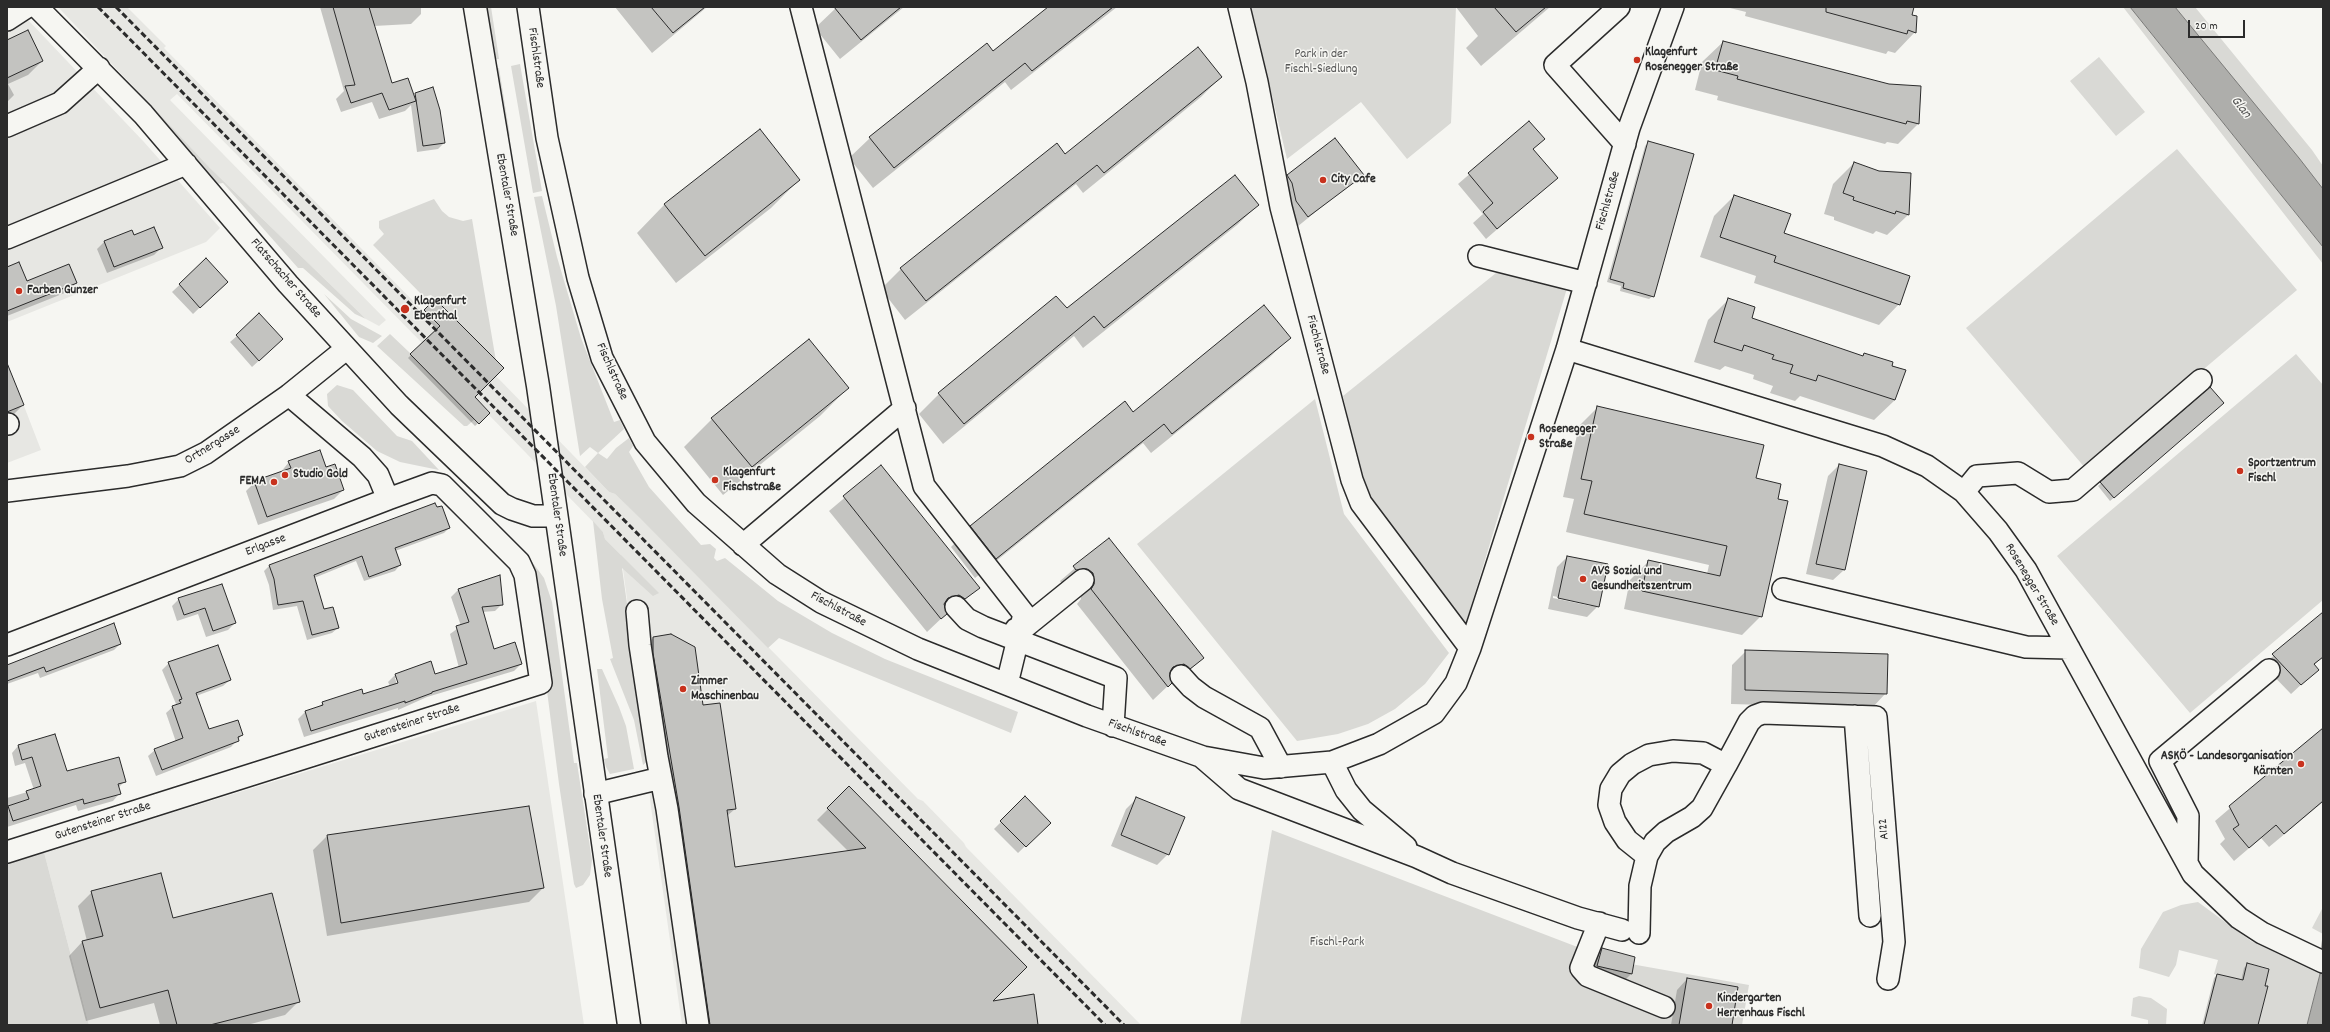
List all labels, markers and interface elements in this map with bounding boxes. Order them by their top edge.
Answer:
scale bar [2190,12,2247,38]
text: 20 m [2195,18,2218,35]
street label: Fischlstraße [523,27,547,89]
place label: Klagenfurt Rosenegger Straße [1645,45,1738,76]
park label: Park in der Fischl-Siedlung [1285,47,1357,78]
marker: Klagenfurt Rosenegger Straße [1632,55,1642,65]
water label: Glan [2226,94,2254,122]
street label: Ebentaler Straße [491,152,521,238]
street label: Fischlstraße [1593,170,1625,232]
place label: City Cafe [1331,172,1376,188]
marker: City Cafe [1318,175,1328,185]
street label: Flatschacher Straße [246,236,324,322]
place label: Farben Gunzer [27,283,98,299]
marker: Farben Gunzer [14,286,24,296]
place label: Klagenfurt Ebenthal [414,294,466,325]
marker: Klagenfurt Ebenthal [399,303,411,315]
street label: Fischlstraße [1302,314,1332,376]
street label: Fischlstraße [591,341,631,403]
place label: Rosenegger Straße [1539,422,1596,453]
street label: Ortnergasse [183,423,243,469]
marker: Rosenegger Straße [1526,432,1536,442]
place label: Sportzentrum Fischl [2248,456,2316,487]
place label: Klagenfurt Fischstraße [723,465,781,496]
marker: Sportzentrum Fischl [2235,466,2245,476]
place label: Studio Gold [293,467,348,483]
marker: Studio Gold [280,470,290,480]
street label: Ebentaler Straße [542,472,570,558]
place label: FEMA [240,474,266,490]
marker: Klagenfurt Fischstraße [710,475,720,485]
marker: FEMA [269,477,279,487]
street label: Erlgasse [243,531,289,561]
street label: Rosenegger Straße [2000,541,2062,629]
place label: AVS Sozial und Gesundheitszentrum [1591,564,1692,595]
marker: AVS Sozial und Gesundheitszentrum [1578,574,1588,584]
street label: Fischlstraße [807,589,869,631]
place label: Zimmer Maschinenbau [691,674,759,705]
marker: Zimmer Maschinenbau [678,684,688,694]
street label: Gutensteiner Straße [362,701,462,747]
street label: Fischlstraße [1106,716,1168,752]
place label: ASKÖ - Landesorganisation Kärnten [2161,749,2293,780]
marker: ASKÖ - Landesorganisation Kärnten [2296,759,2306,769]
street label: Ebentaler Straße [587,793,615,879]
street label: Gutensteiner Straße [53,799,153,845]
street label: A122 [1876,818,1894,840]
park label: Fischl-Park [1310,935,1364,951]
place label: Kindergarten Herrenhaus Fischl [1717,991,1805,1022]
marker: Kindergarten Herrenhaus Fischl [1704,1001,1714,1011]

